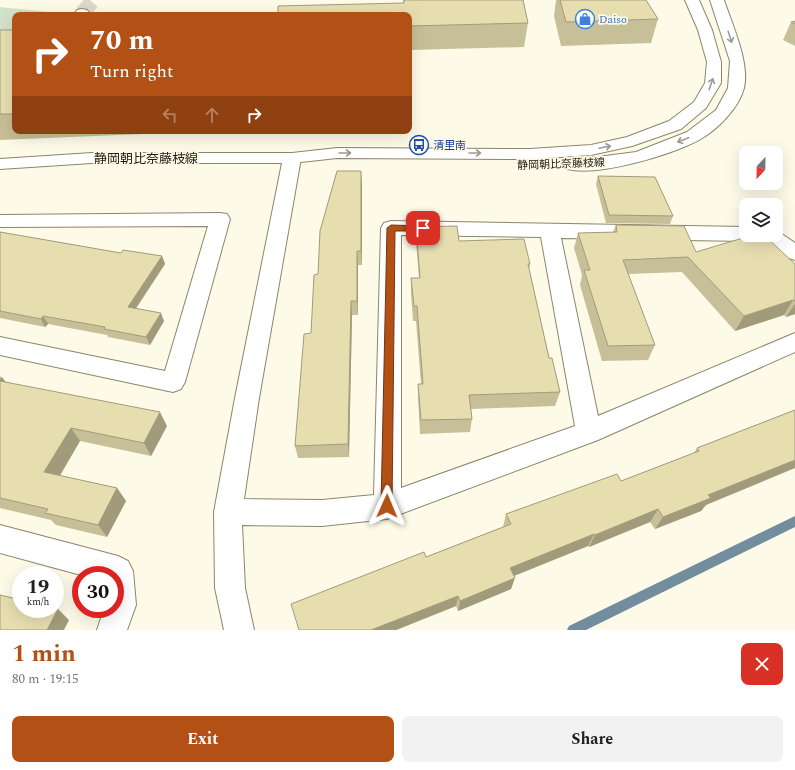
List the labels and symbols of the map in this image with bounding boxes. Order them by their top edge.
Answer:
shop icon: Daiso [574,8,596,30]
place label: Daiso [599,11,627,28]
one-way arrow [727,30,734,43]
one-way arrow [708,78,715,90]
bus stop icon: 清里南 [408,134,430,156]
place label: 清里南 [433,137,466,154]
one-way arrow [677,137,689,145]
one-way arrow [598,143,611,151]
north arrow [739,146,783,190]
street label: 静岡朝比奈藤枝線 [94,149,198,169]
one-way arrow [338,149,351,157]
one-way arrow [468,149,481,157]
street label: 静岡朝比奈藤枝線 [517,154,605,174]
pin [406,211,440,245]
position arrow [366,485,408,527]
speed limit sign: 30 [72,566,124,618]

